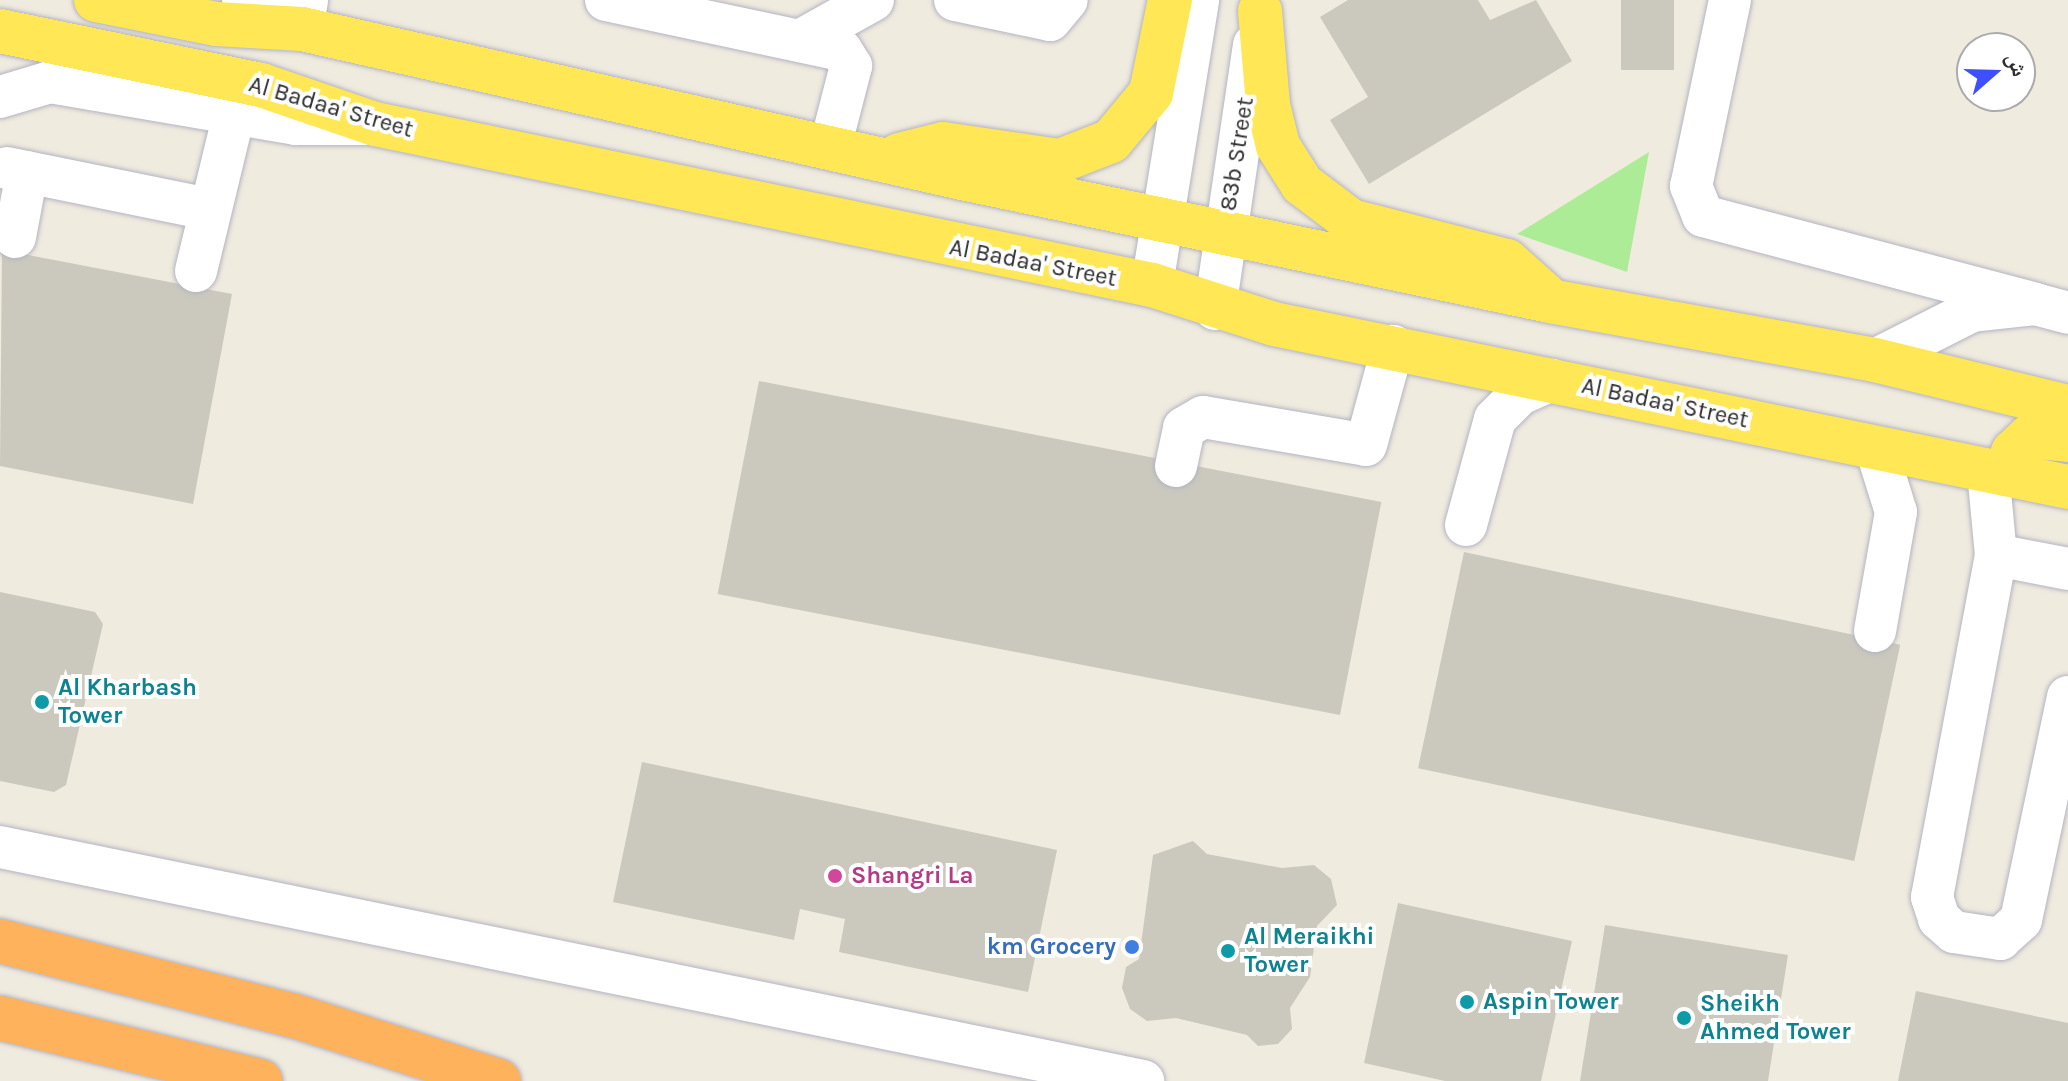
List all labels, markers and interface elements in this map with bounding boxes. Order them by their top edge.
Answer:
north arrow [1956,32,2036,112]
text: ش [2000,49,2033,80]
street label: Al Badaa' Street [245,70,417,144]
street label: 83b Street [1214,95,1260,213]
street label: Al Badaa' Street [947,233,1119,293]
street label: Al Badaa' Street [1579,371,1751,435]
place label: Al Kharbash Tower [58,674,197,730]
marker: Al Kharbash Tower [33,693,51,711]
place label: Shangri La [851,862,973,890]
marker: Shangri La [826,867,844,885]
place label: Al Meraikhi Tower [1244,923,1374,979]
place label: km Grocery [987,933,1116,961]
marker: km Grocery [1123,938,1141,956]
marker: Al Meraikhi Tower [1219,942,1237,960]
place label: Aspin Tower [1483,988,1619,1016]
place label: Sheikh Ahmed Tower [1700,990,1851,1046]
marker: Aspin Tower [1458,993,1476,1011]
marker: Sheikh Ahmed Tower [1675,1009,1693,1027]

